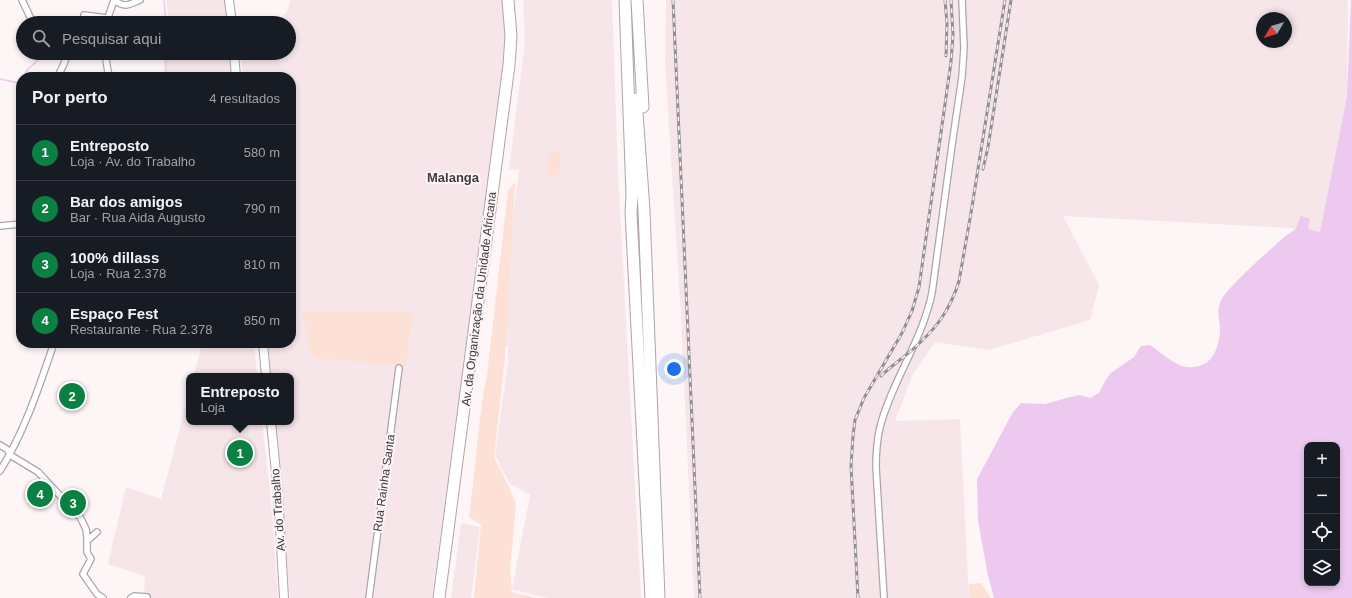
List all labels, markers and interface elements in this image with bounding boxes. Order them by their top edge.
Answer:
north arrow [1256,12,1292,48]
search box [16,16,296,60]
icon: search [30,27,52,49]
text: Pesquisar aqui [62,30,161,47]
text: Por perto [32,88,108,107]
text: 4 resultados [209,91,280,106]
text: Entreposto [70,137,149,154]
text: 1 [41,145,49,160]
text: 580 m [244,145,280,160]
text: Loja · Av. do Trabalho [70,154,195,169]
district label: Malanga [427,170,480,185]
street label: Av. da Organização da Unidade Africana [459,191,499,407]
text: Bar dos amigos [70,193,183,210]
text: 2 [41,201,49,216]
text: 790 m [244,201,280,216]
text: Bar · Rua Aida Augusto [70,210,205,225]
text: 100% dillass [70,249,159,266]
text: 3 [41,257,49,272]
text: 810 m [244,257,280,272]
text: Loja · Rua 2.378 [70,266,166,281]
text: Espaço Fest [70,305,158,322]
text: 4 [41,313,49,328]
text: 850 m [244,313,280,328]
text: Restaurante · Rua 2.378 [70,322,212,337]
your location [664,359,684,379]
popup [186,373,294,425]
pin: 2 [59,381,85,411]
text: Entreposto [200,383,280,400]
text: Loja [200,400,225,415]
street label: Rua Rainha Santa [370,433,398,533]
pin: 1 [227,438,253,468]
map controls [1304,442,1340,586]
button: + [1304,442,1340,478]
street label: Av. do Trabalho [268,468,288,552]
button: − [1304,478,1340,514]
pin: 4 [27,479,53,509]
pin: 3 [60,488,86,518]
button: locate [1304,514,1340,550]
button: layers [1304,550,1340,586]

